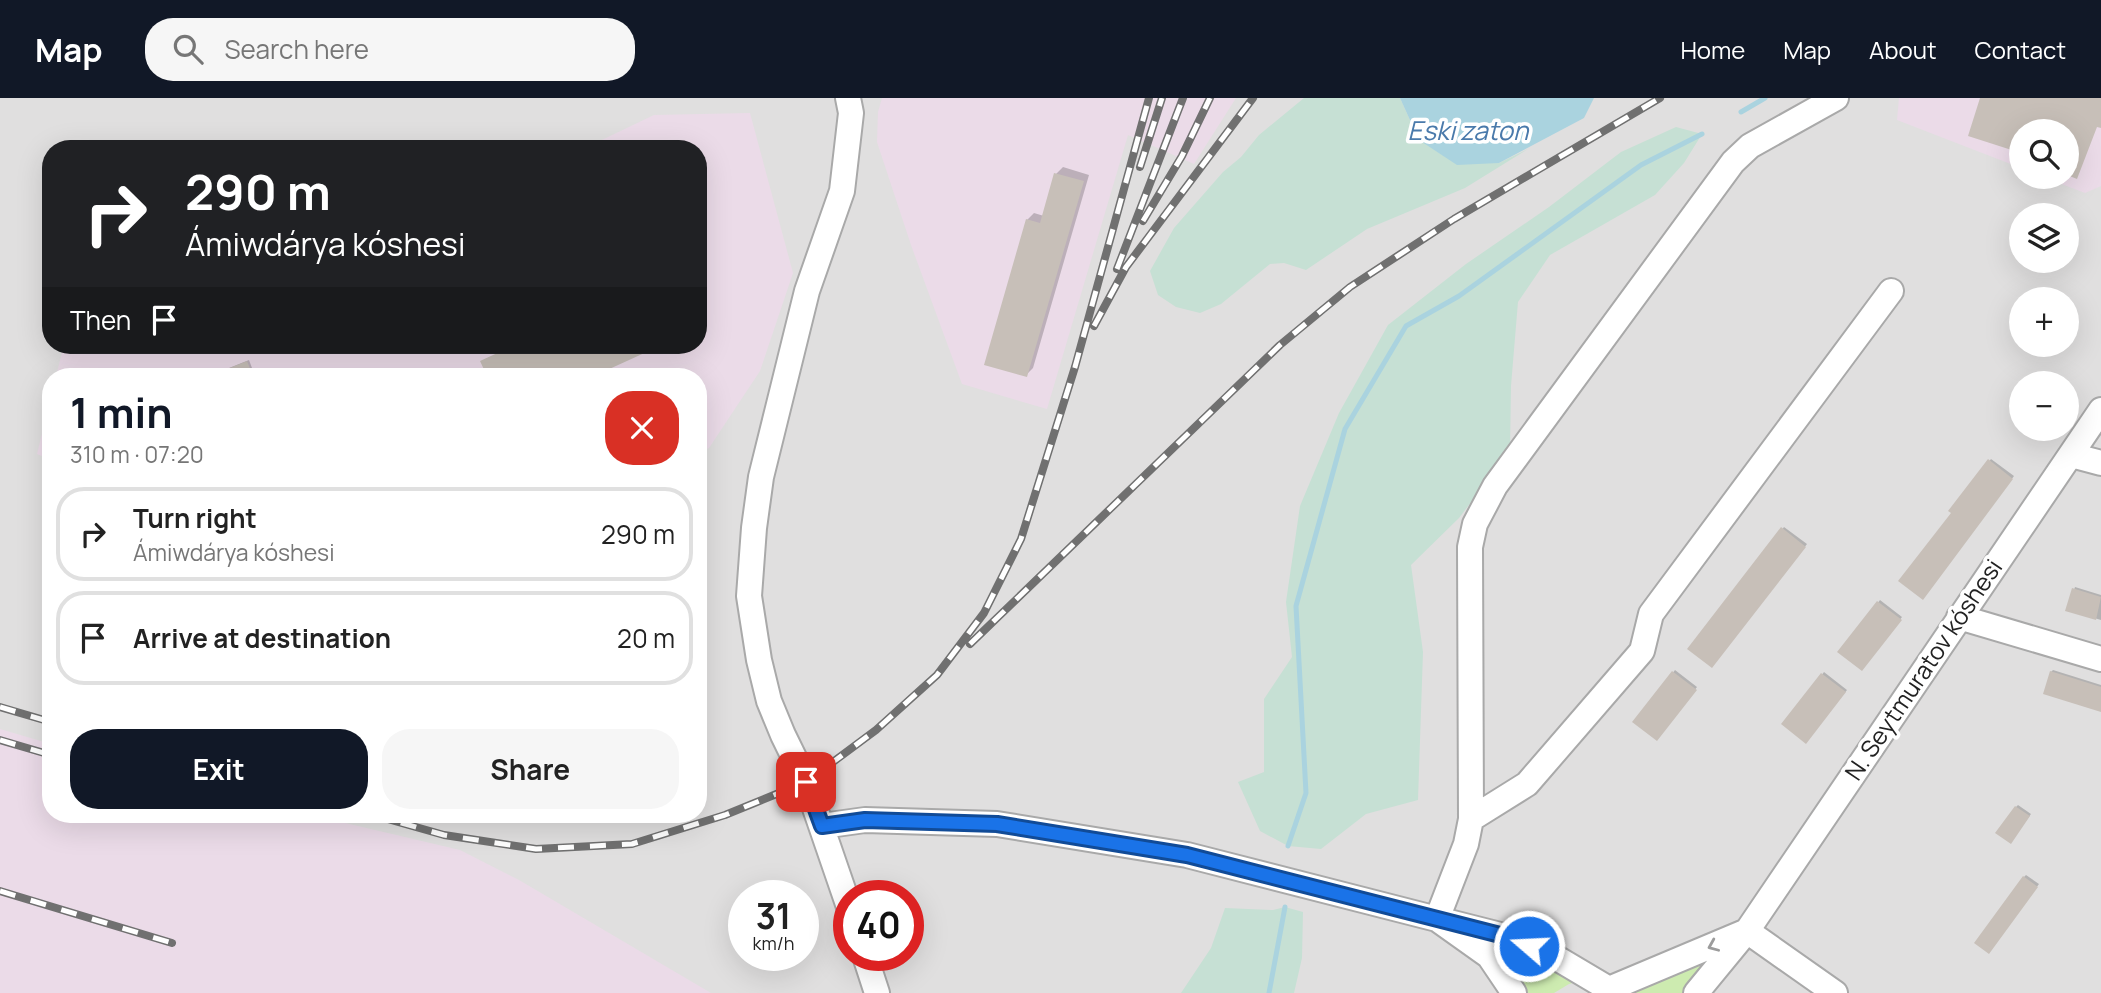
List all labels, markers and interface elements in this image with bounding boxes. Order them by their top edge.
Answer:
search box [145,18,635,81]
text: Map [35,27,103,72]
icon: search [169,30,207,68]
text: Search here [225,31,369,67]
text: Home [1680,33,1745,66]
text: Map [1783,33,1831,66]
text: About [1869,33,1937,66]
text: Contact [1975,33,2066,66]
water label: Eski zaton [1408,112,1530,148]
map controls [2009,119,2079,441]
button: search [2009,119,2079,189]
text: 290 m [185,158,331,225]
icon: right [70,168,161,259]
button: layers [2009,203,2079,273]
text: Ámiwdárya kóshesi [185,222,465,266]
button: + [2009,287,2079,357]
icon: arrive [145,301,183,339]
text: Then [70,302,131,338]
button: − [2009,371,2079,441]
text: 1 min [70,383,173,441]
button: close [605,391,679,465]
text: 310 m · 07:20 [70,438,204,470]
text: Turn right [133,500,257,536]
icon: right [74,515,112,553]
text: 290 m [601,516,675,552]
text: Ámiwdárya kóshesi [133,536,335,568]
street label: N. Seytmuratov kóshesi [1836,552,2009,786]
icon: arrive [74,619,112,657]
text: Arrive at destination [133,620,391,656]
text: 20 m [617,620,675,656]
button: Exit [70,729,368,809]
button: Share [382,729,679,809]
pin [776,752,836,812]
icon: arrive [787,763,825,801]
speed limit sign: 40 [833,880,924,971]
text: 31 [756,892,791,940]
position arrow [1492,909,1566,983]
text: km/h [753,931,794,955]
one-way arrow [1707,937,1719,951]

